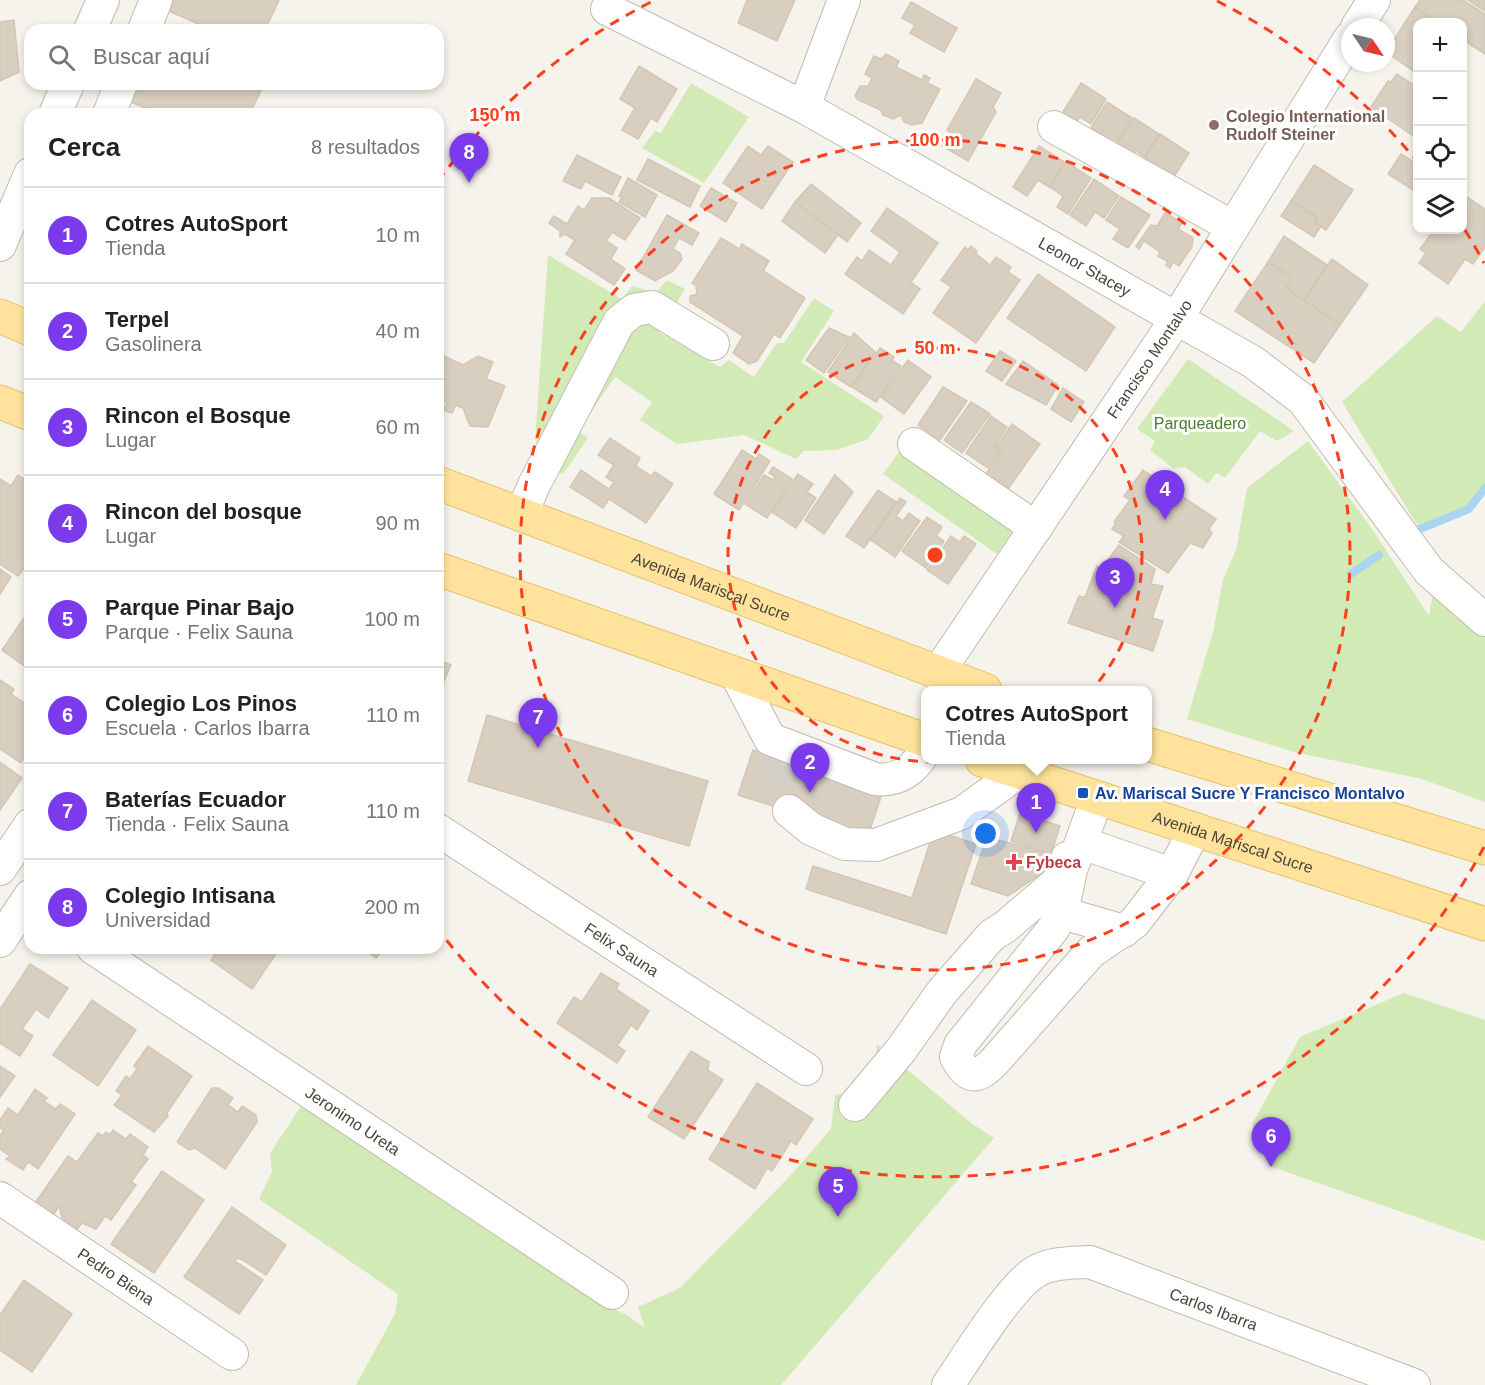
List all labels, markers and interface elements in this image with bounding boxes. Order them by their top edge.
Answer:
north arrow [1341,18,1395,72]
map controls [1413,18,1467,234]
button: + [1413,18,1467,72]
search box [24,24,444,90]
icon: search [45,41,78,74]
text: Buscar aquí [93,44,210,69]
button: − [1413,72,1467,126]
text: 150 m [469,105,521,125]
place label: Colegio International Rudolf Steiner [1226,108,1385,143]
marker: Colegio International Rudolf Steiner [1207,118,1221,132]
button: locate [1413,126,1467,180]
text: 100 m [909,130,961,150]
text: Cerca [48,132,120,162]
pin: 8 [450,134,488,183]
text: 8 resultados [311,136,420,158]
button: layers [1413,180,1467,234]
text: Cotres AutoSport [105,211,288,236]
text: 1 [62,224,73,246]
text: 10 m [376,224,420,246]
street label: Leonor Stacey [1036,234,1134,300]
text: Tienda [105,237,165,259]
street label: Francisco Montalvo [1104,297,1195,421]
text: Terpel [105,307,169,332]
text: 2 [62,320,73,342]
text: 40 m [376,320,420,342]
text: Gasolinera [105,333,202,355]
text: 50 m [914,338,956,358]
text: Rincon el Bosque [105,403,291,428]
park label: Parqueadero [1154,415,1246,432]
text: 3 [62,416,73,438]
text: 60 m [376,416,420,438]
text: Lugar [105,429,156,451]
pin: 4 [1146,470,1184,520]
text: Rincon del bosque [105,499,302,524]
text: 4 [62,512,73,534]
text: 90 m [376,512,420,534]
text: Lugar [105,525,156,547]
centre of rings [925,545,945,565]
street label: Avenida Mariscal Sucre [629,549,793,625]
pin: 3 [1096,558,1134,608]
text: Parque Pinar Bajo [105,595,295,620]
text: 5 [62,608,73,630]
text: 100 m [364,608,420,630]
text: Parque · Felix Sauna [105,621,293,643]
popup [921,686,1152,764]
text: Colegio Los Pinos [105,691,297,716]
pin: 7 [518,698,558,748]
text: Cotres AutoSport [945,701,1128,726]
text: 6 [62,704,73,726]
text: 110 m [366,704,420,726]
text: Escuela · Carlos Ibarra [105,717,310,739]
text: Tienda [945,727,1006,749]
pin: 2 [790,744,830,793]
pin: 1 [1016,784,1056,833]
place label: Av. Mariscal Sucre Y Francisco Montalvo [1095,785,1405,802]
marker: Av. Mariscal Sucre Y Francisco Montalvo [1076,786,1090,800]
text: Baterías Ecuador [105,787,286,812]
text: 7 [62,800,73,822]
text: 110 m [366,800,420,822]
street label: Avenida Mariscal Sucre [1150,808,1315,876]
text: Tienda · Felix Sauna [105,813,289,835]
your location [971,819,1000,848]
place label: Fybeca [1026,854,1081,871]
marker: Fybeca [1007,855,1021,869]
text: Colegio Intisana [105,883,275,908]
text: 8 [62,896,73,918]
text: 200 m [364,896,420,918]
text: Universidad [105,909,211,931]
street label: Felix Sauna [581,920,662,980]
street label: Jeronimo Ureta [302,1084,403,1159]
pin: 6 [1252,1118,1290,1167]
pin: 5 [818,1168,858,1217]
street label: Pedro Biena [75,1245,157,1308]
street label: Carlos Ibarra [1167,1285,1260,1334]

